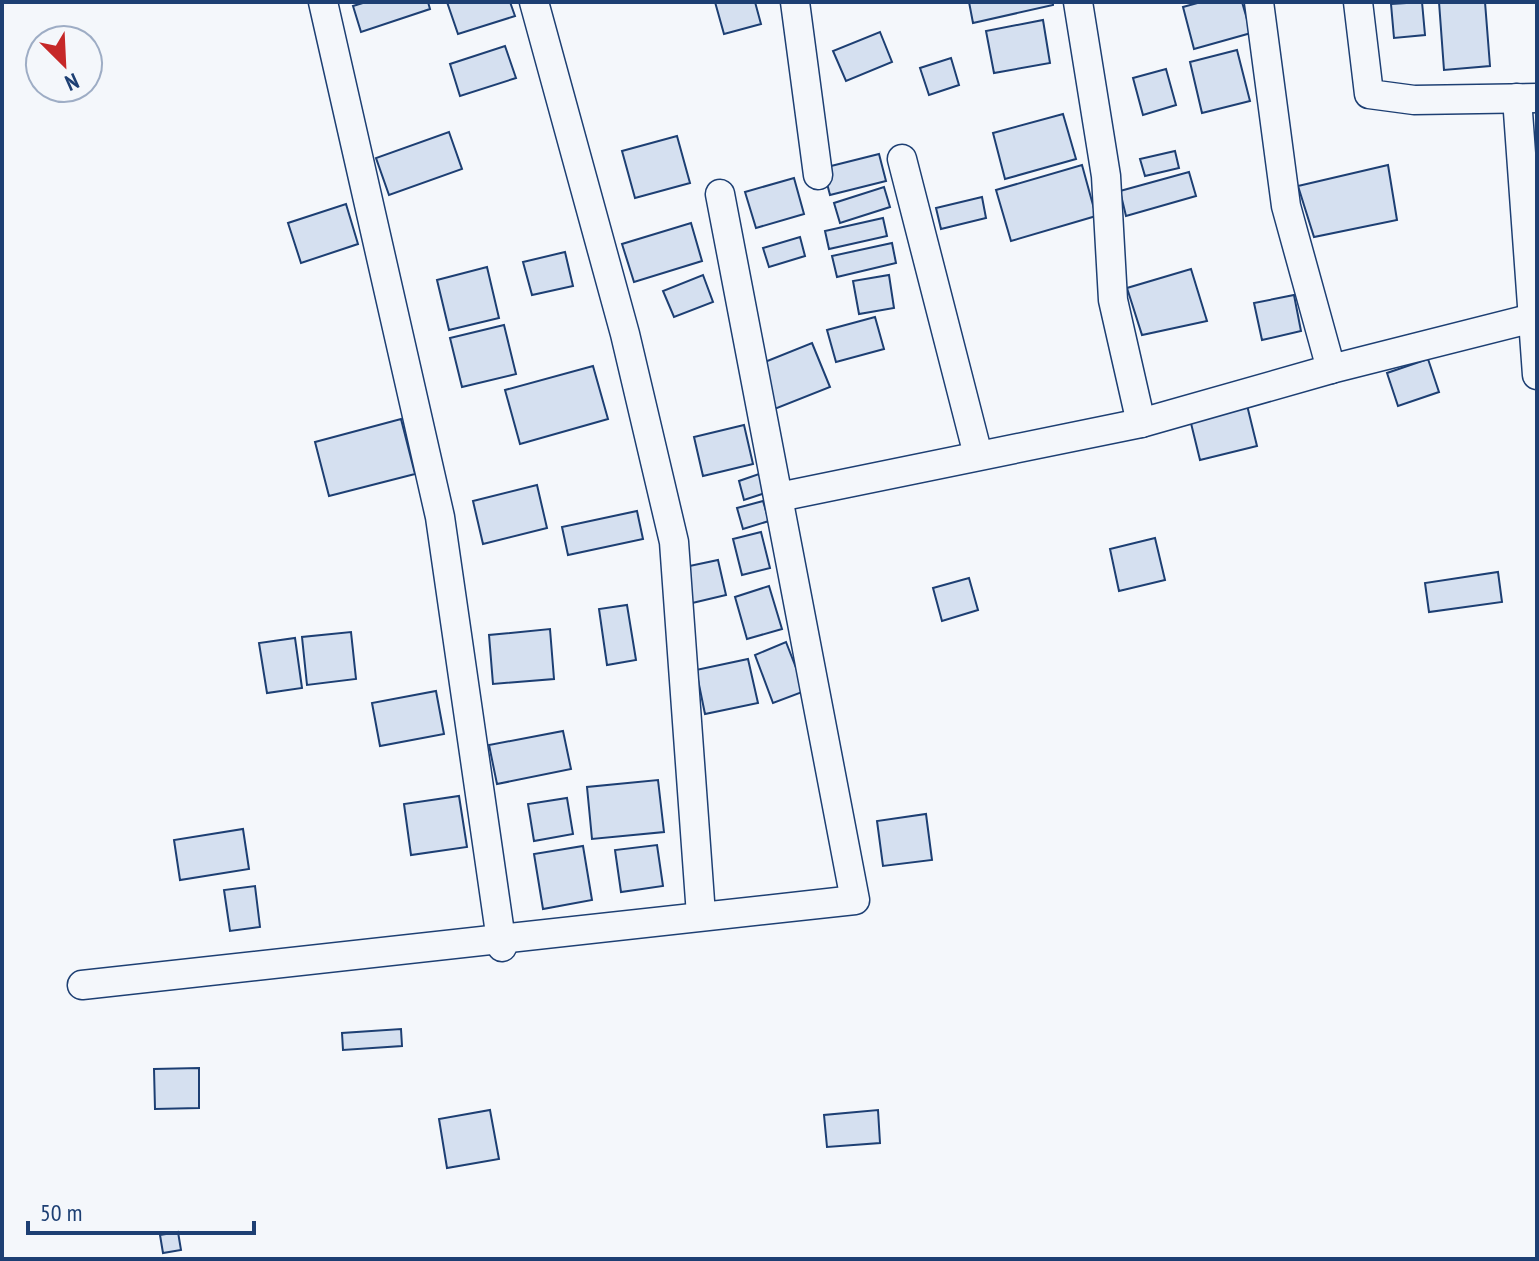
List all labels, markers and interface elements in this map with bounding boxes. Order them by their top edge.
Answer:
north arrow [24,24,104,104]
text: N [61,67,83,97]
scale bar [28,1185,254,1235]
text: 50 m [40,1197,82,1228]

